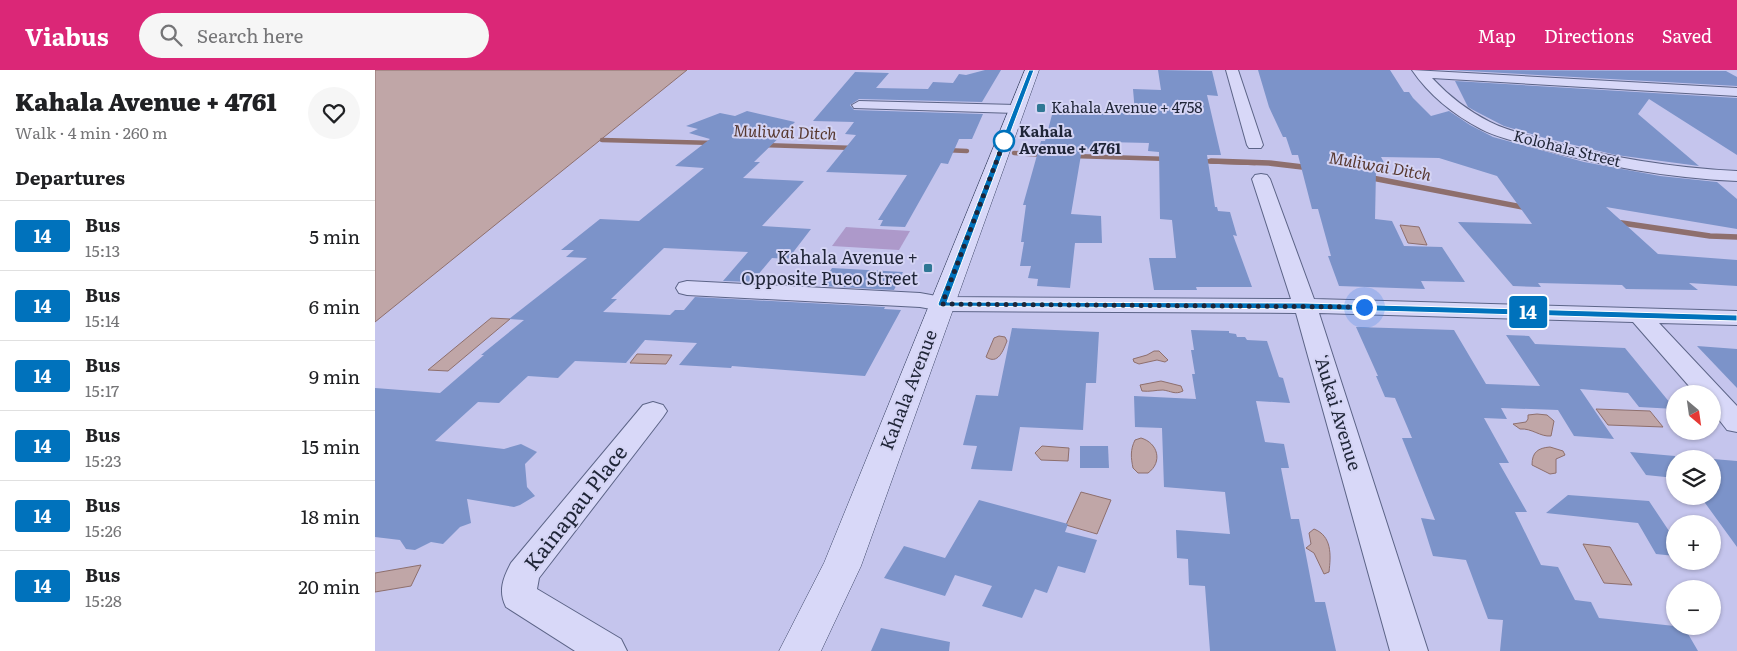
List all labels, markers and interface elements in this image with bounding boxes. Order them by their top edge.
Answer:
search box [139,13,489,58]
text: Viabus [25,18,109,53]
icon: search [157,21,185,49]
text: Search here [197,21,303,49]
text: Map [1478,22,1516,49]
text: Directions [1544,22,1634,49]
text: Saved [1662,22,1712,49]
text: Kahala Avenue + 4761 [15,83,276,118]
button: heart [308,87,360,139]
place label: Kahala Avenue + 4758 [1051,95,1203,118]
marker: Kahala Avenue + 4758 [1035,102,1047,114]
water label: Muliwai Ditch [733,117,838,145]
place label: Kahala Avenue + 4761 [1019,119,1121,159]
text: Walk · 4 min · 260 m [15,120,168,144]
street label: Kolohala Street [1511,123,1624,172]
marker: Kahala Avenue + 4761 [993,130,1015,152]
water label: Muliwai Ditch [1327,144,1434,186]
text: Departures [15,163,125,191]
text: Bus [85,210,120,238]
text: 14 [34,222,51,249]
text: 5 min [309,222,360,250]
text: 15:13 [85,238,120,262]
place label: Kahala Avenue + Opposite Pueo Street [741,243,919,291]
marker: Kahala Avenue + Opposite Pueo Street [922,262,934,274]
text: Bus [85,280,120,308]
text: 14 [34,292,51,319]
text: 6 min [309,292,360,320]
your location [1352,295,1377,320]
line badge: 14 [1505,296,1551,328]
text: 14 [1519,298,1537,325]
text: 15:14 [85,308,120,332]
street label: Kahala Avenue [872,325,943,454]
text: Bus [85,350,120,378]
street label: ʻAukai Avenue [1309,352,1370,474]
text: 14 [34,362,51,389]
text: 9 min [309,362,360,390]
text: 15:17 [85,378,119,402]
north arrow [1666,385,1721,440]
map controls [1666,385,1721,635]
text: Bus [85,420,120,448]
text: 14 [34,432,51,459]
text: 15 min [301,432,360,460]
street label: Kainapau Place [515,437,633,576]
text: 15:23 [85,448,122,472]
button: layers [1666,450,1721,505]
text: Bus [85,490,120,518]
text: 14 [34,502,51,529]
text: 18 min [301,502,360,530]
button: + [1666,515,1721,570]
text: 15:26 [85,518,122,542]
text: Bus [85,560,120,588]
text: 14 [34,572,51,599]
text: 20 min [298,572,360,600]
button: − [1666,580,1721,635]
text: 15:28 [85,588,122,612]

